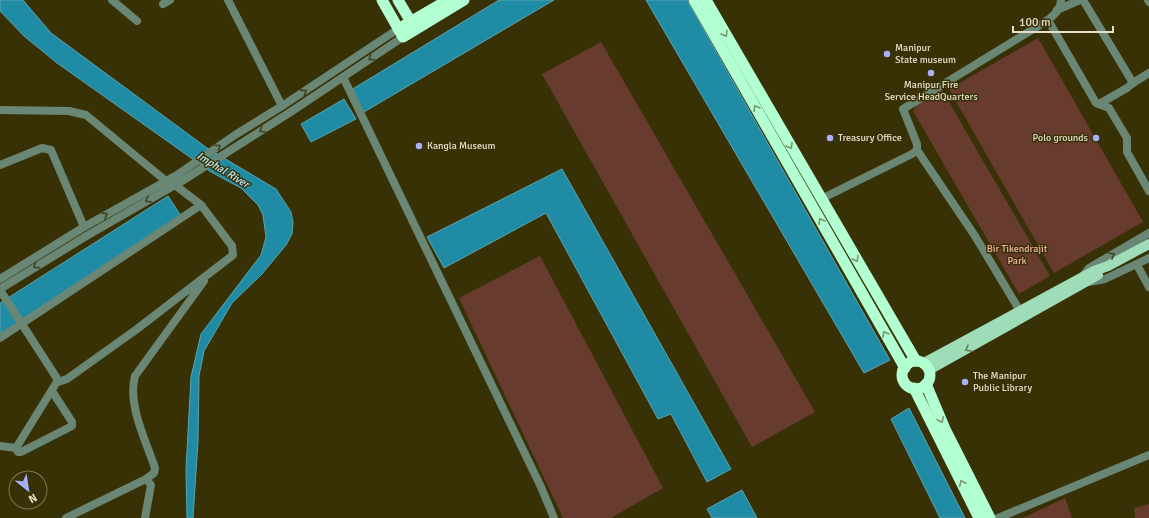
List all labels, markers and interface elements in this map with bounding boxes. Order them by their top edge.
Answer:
scale bar [1013,8,1113,34]
text: 100 m [1019,15,1051,30]
one-way arrow [721,30,728,37]
place label: Manipur State museum [895,42,956,66]
marker: Manipur State museum [882,49,892,59]
one-way arrow [368,54,375,61]
marker: Manipur Fire Service HeadQuarters [926,68,936,78]
place label: Manipur Fire Service HeadQuarters [884,79,978,103]
one-way arrow [300,89,307,97]
one-way arrow [753,105,760,112]
one-way arrow [259,125,266,132]
place label: Treasury Office [838,132,902,144]
place label: Polo grounds [1033,132,1089,144]
marker: Treasury Office [825,133,835,143]
marker: Polo grounds [1091,133,1101,143]
place label: Kangla Museum [427,140,495,152]
marker: Kangla Museum [414,141,424,151]
one-way arrow [786,142,793,149]
one-way arrow [213,145,220,152]
water label: Imphal River [194,149,253,192]
one-way arrow [145,196,152,203]
one-way arrow [101,213,109,220]
one-way arrow [818,218,825,225]
park label: Bir Tikendrajit Park [987,243,1048,267]
one-way arrow [1108,252,1115,259]
one-way arrow [851,255,858,262]
one-way arrow [33,262,40,269]
one-way arrow [883,331,890,338]
one-way arrow [965,344,972,352]
place label: The Manipur Public Library [973,370,1032,394]
marker: The Manipur Public Library [960,377,970,387]
one-way arrow [936,416,944,424]
north arrow [8,470,48,510]
one-way arrow [959,480,966,487]
text: N [26,491,39,506]

